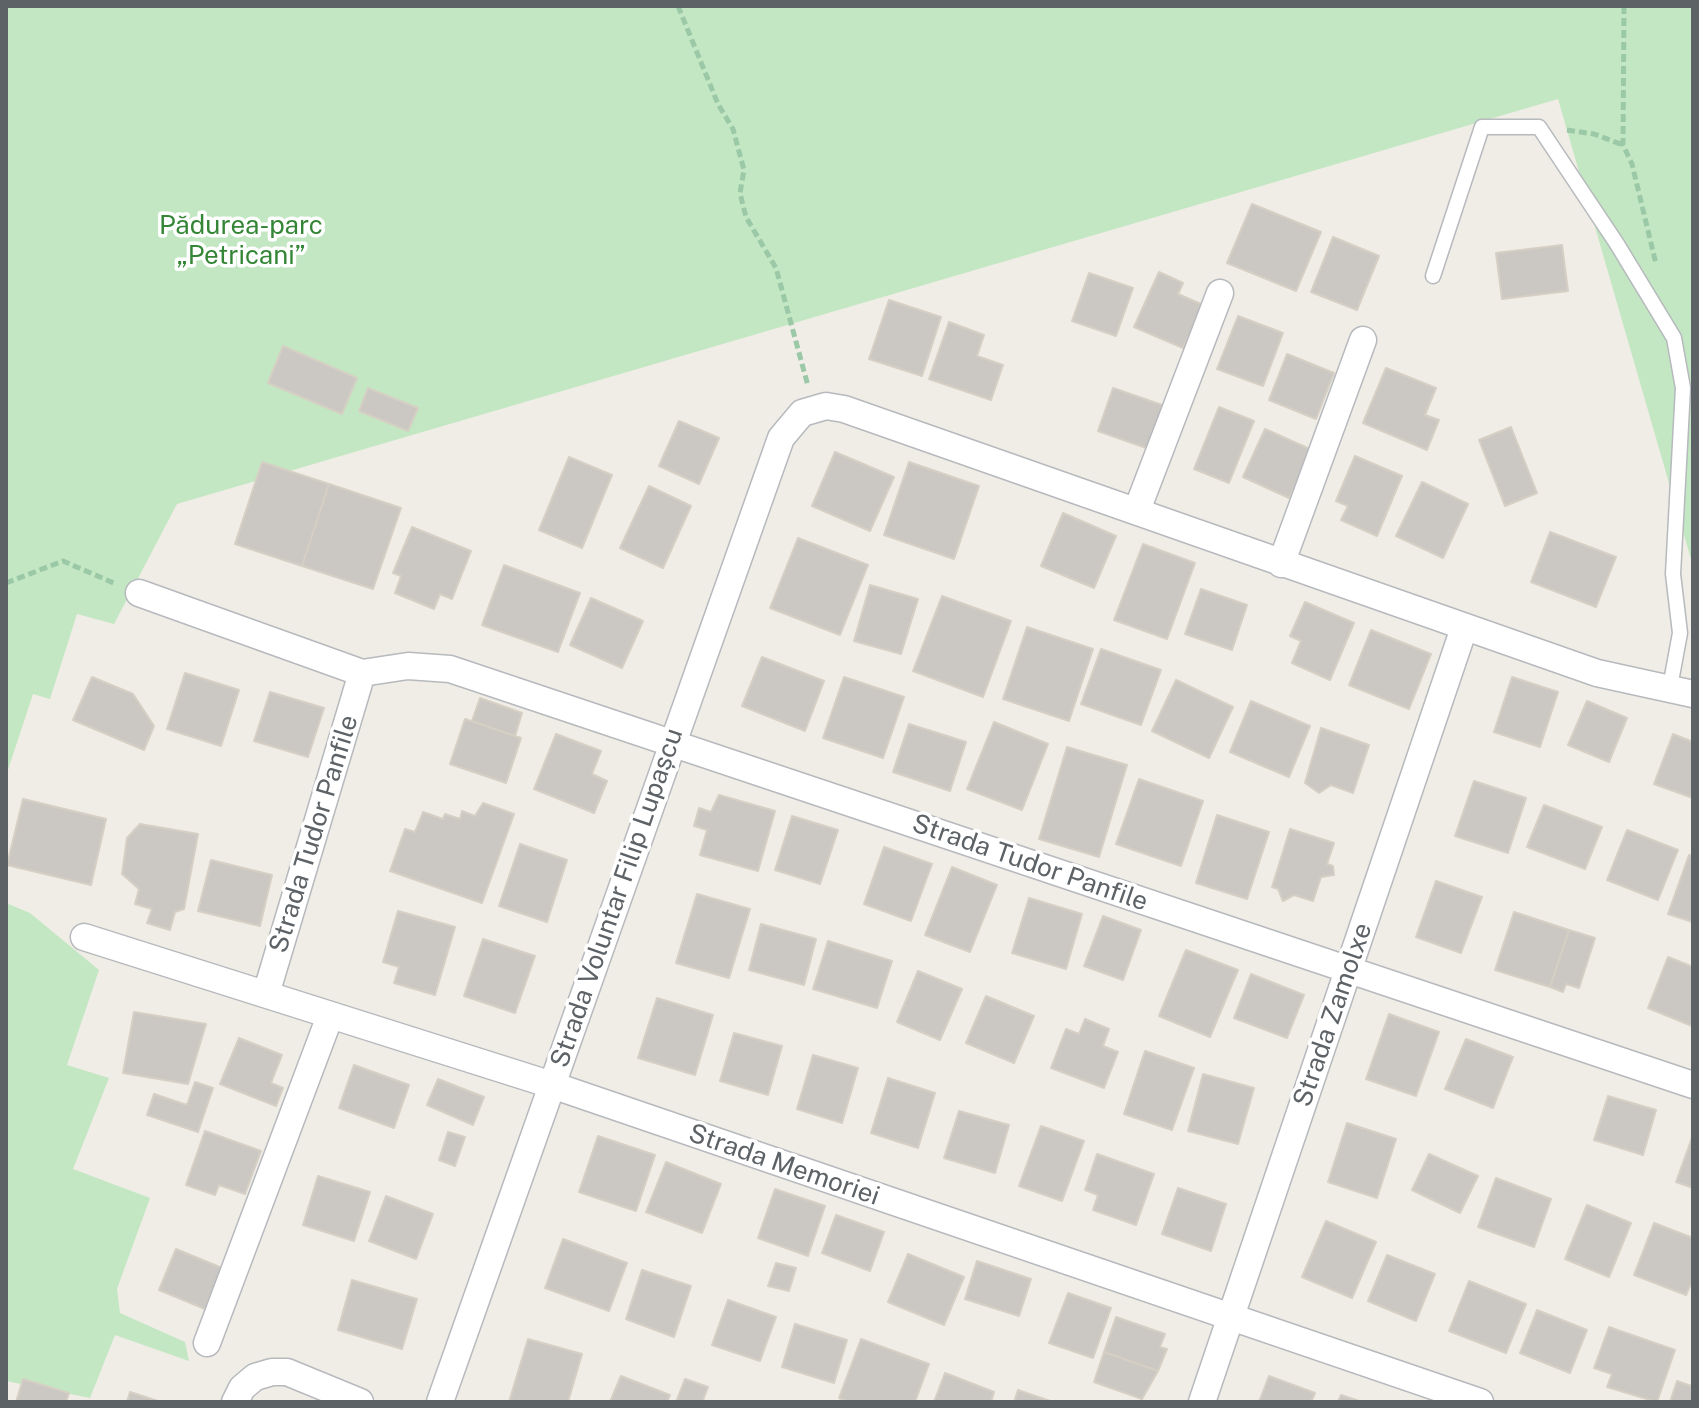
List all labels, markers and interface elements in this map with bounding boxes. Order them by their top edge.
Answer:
park label: Pădurea-parc „Petricani” [159,210,323,272]
street label: Strada Tudor Panfile [263,711,365,957]
street label: Strada Voluntar Filip Lupașcu [544,724,690,1072]
street label: Strada Tudor Panfile [908,808,1152,918]
street label: Strada Zamolxe [1287,919,1379,1111]
street label: Strada Memoriei [684,1118,884,1212]

